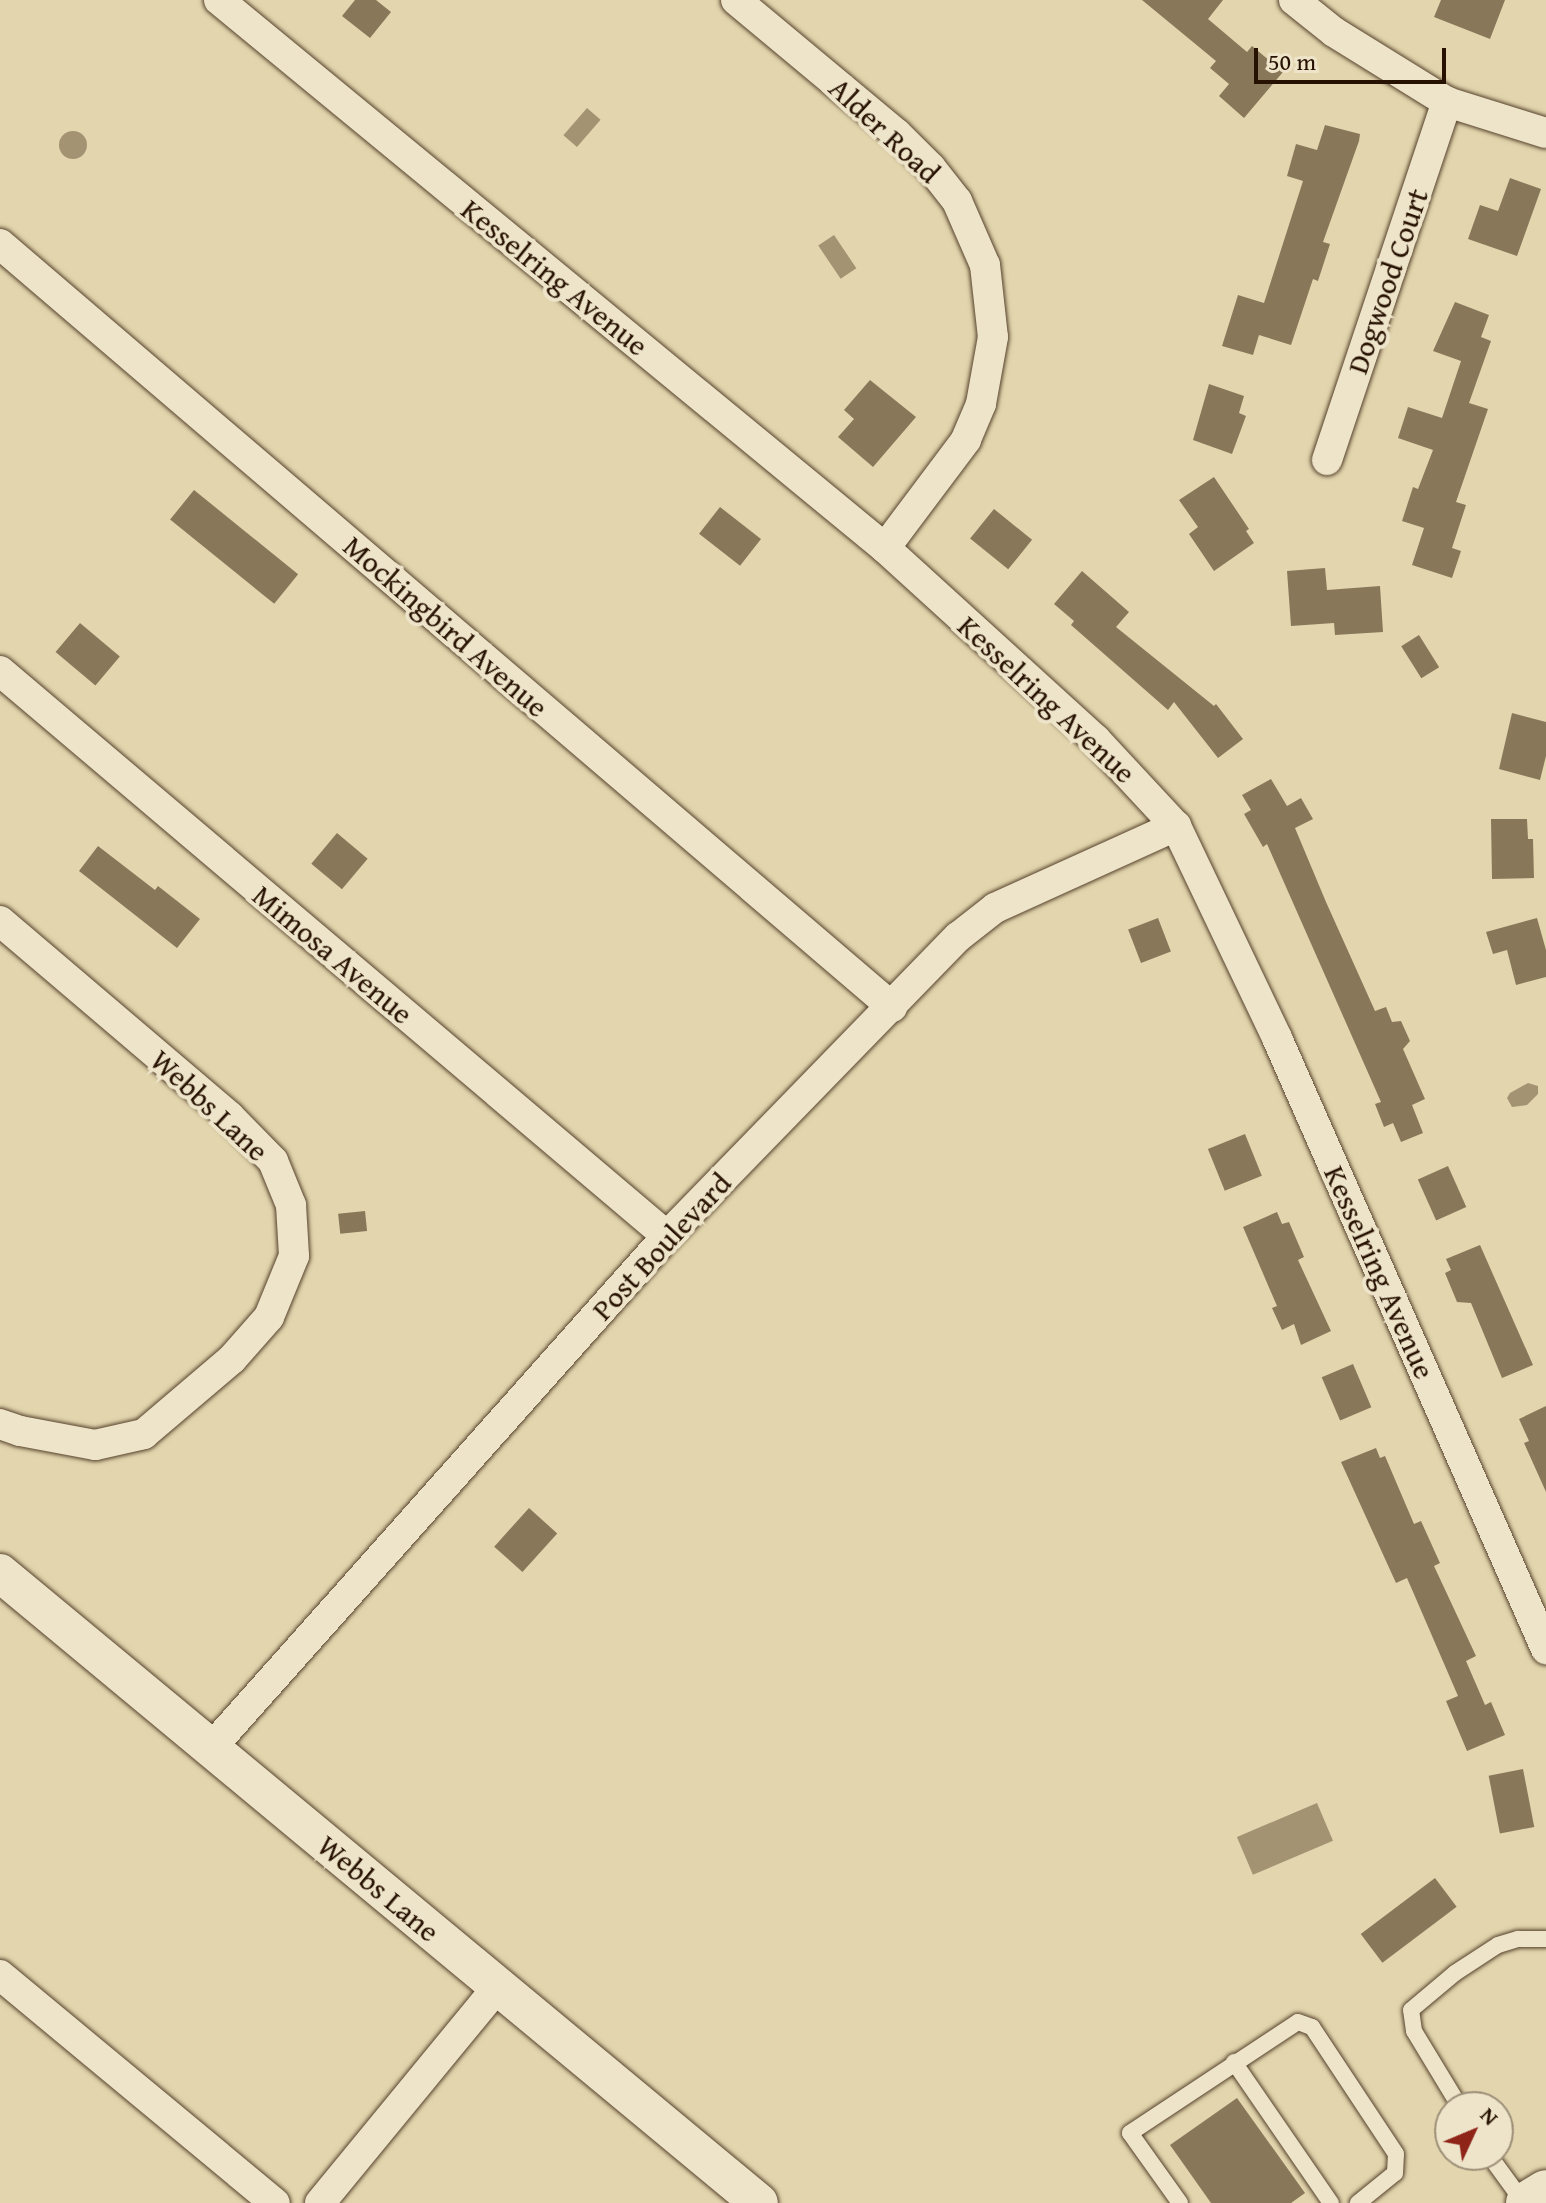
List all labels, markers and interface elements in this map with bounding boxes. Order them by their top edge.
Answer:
scale bar [1258,32,1450,82]
text: 50 m [1268,44,1316,79]
street label: Alder Road [822,70,948,190]
street label: Dogwood Court [1339,184,1435,378]
street label: Kesselring Avenue [454,191,656,363]
street label: Mockingbird Avenue [336,527,556,725]
street label: Kesselring Avenue [951,608,1143,790]
street label: Mimosa Avenue [246,877,420,1031]
street label: Webbs Lane [144,1041,276,1169]
street label: Kesselring Avenue [1317,1160,1443,1384]
street label: Post Boulevard [584,1165,738,1327]
street label: Webbs Lane [311,1827,447,1949]
north arrow [1434,2091,1514,2171]
text: N [1473,2099,1506,2132]

